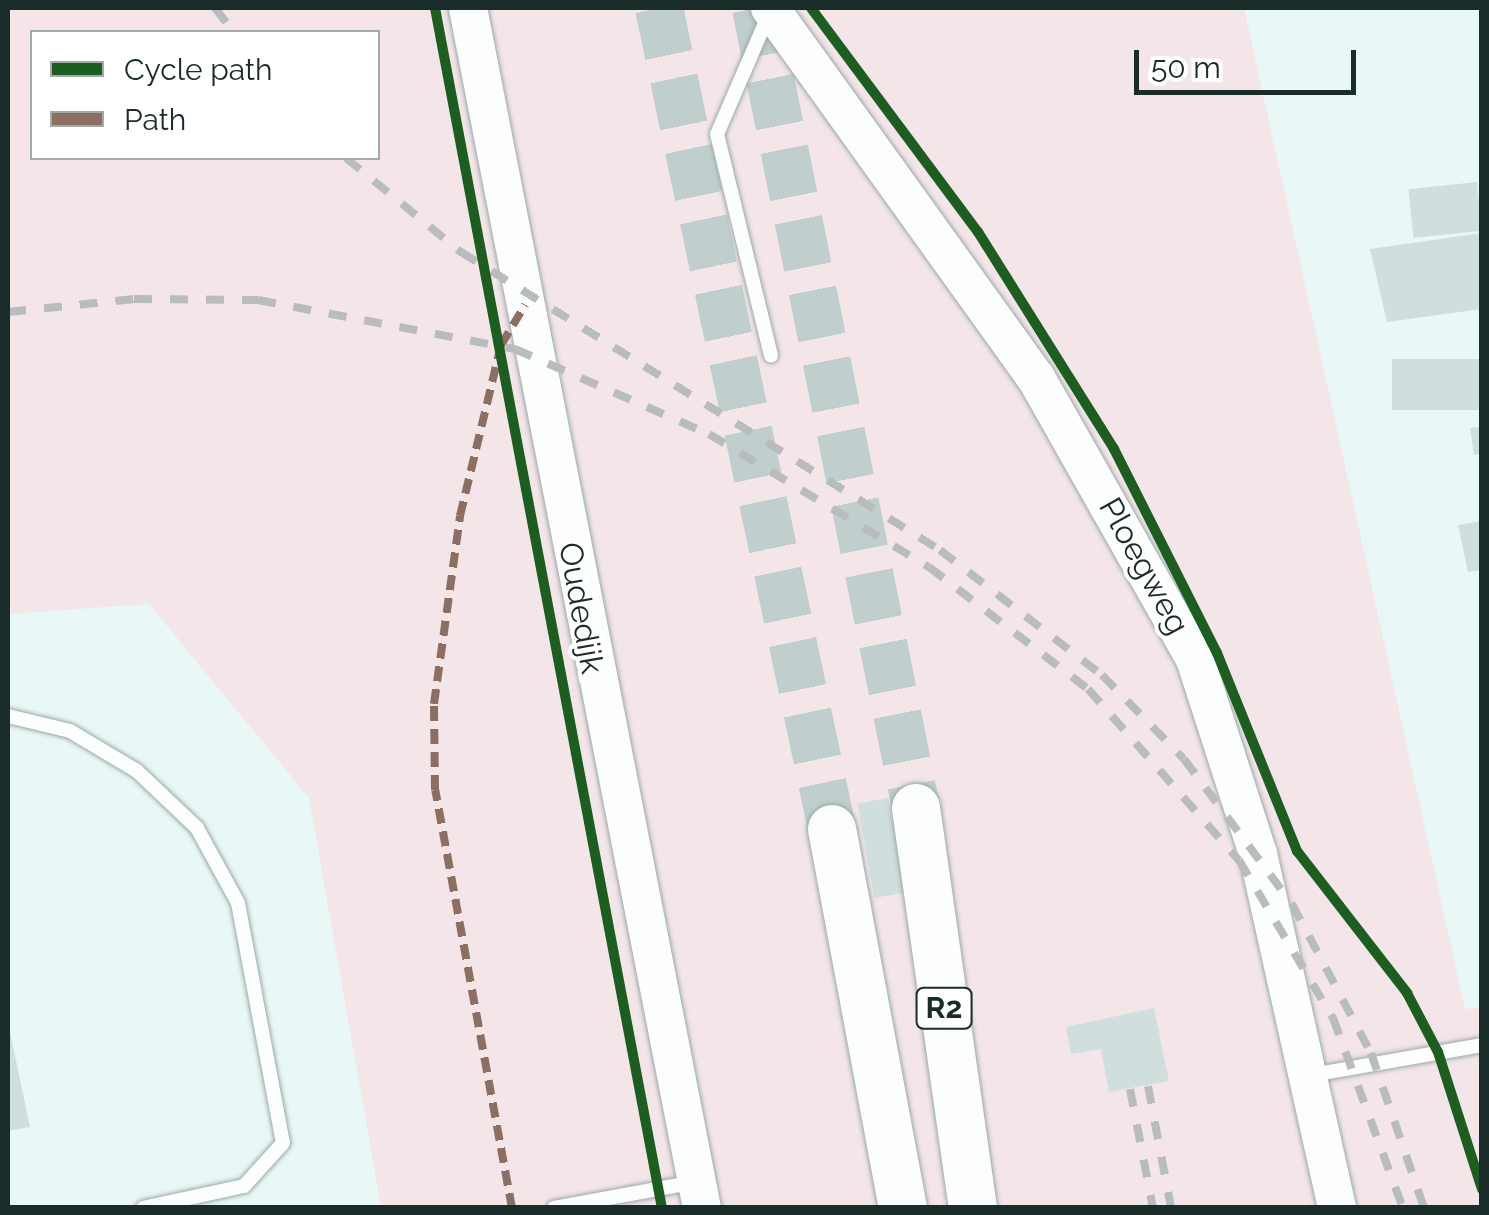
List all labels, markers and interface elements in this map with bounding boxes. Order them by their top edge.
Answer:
legend [30,30,380,160]
scale bar [1139,30,1362,92]
text: 50 m [1151,50,1221,85]
text: Cycle path [124,52,272,87]
text: Path [124,102,186,137]
street label: Ploegweg [1091,491,1197,641]
street label: Oudedijk [551,539,611,677]
road number: R2 [914,983,974,1033]

